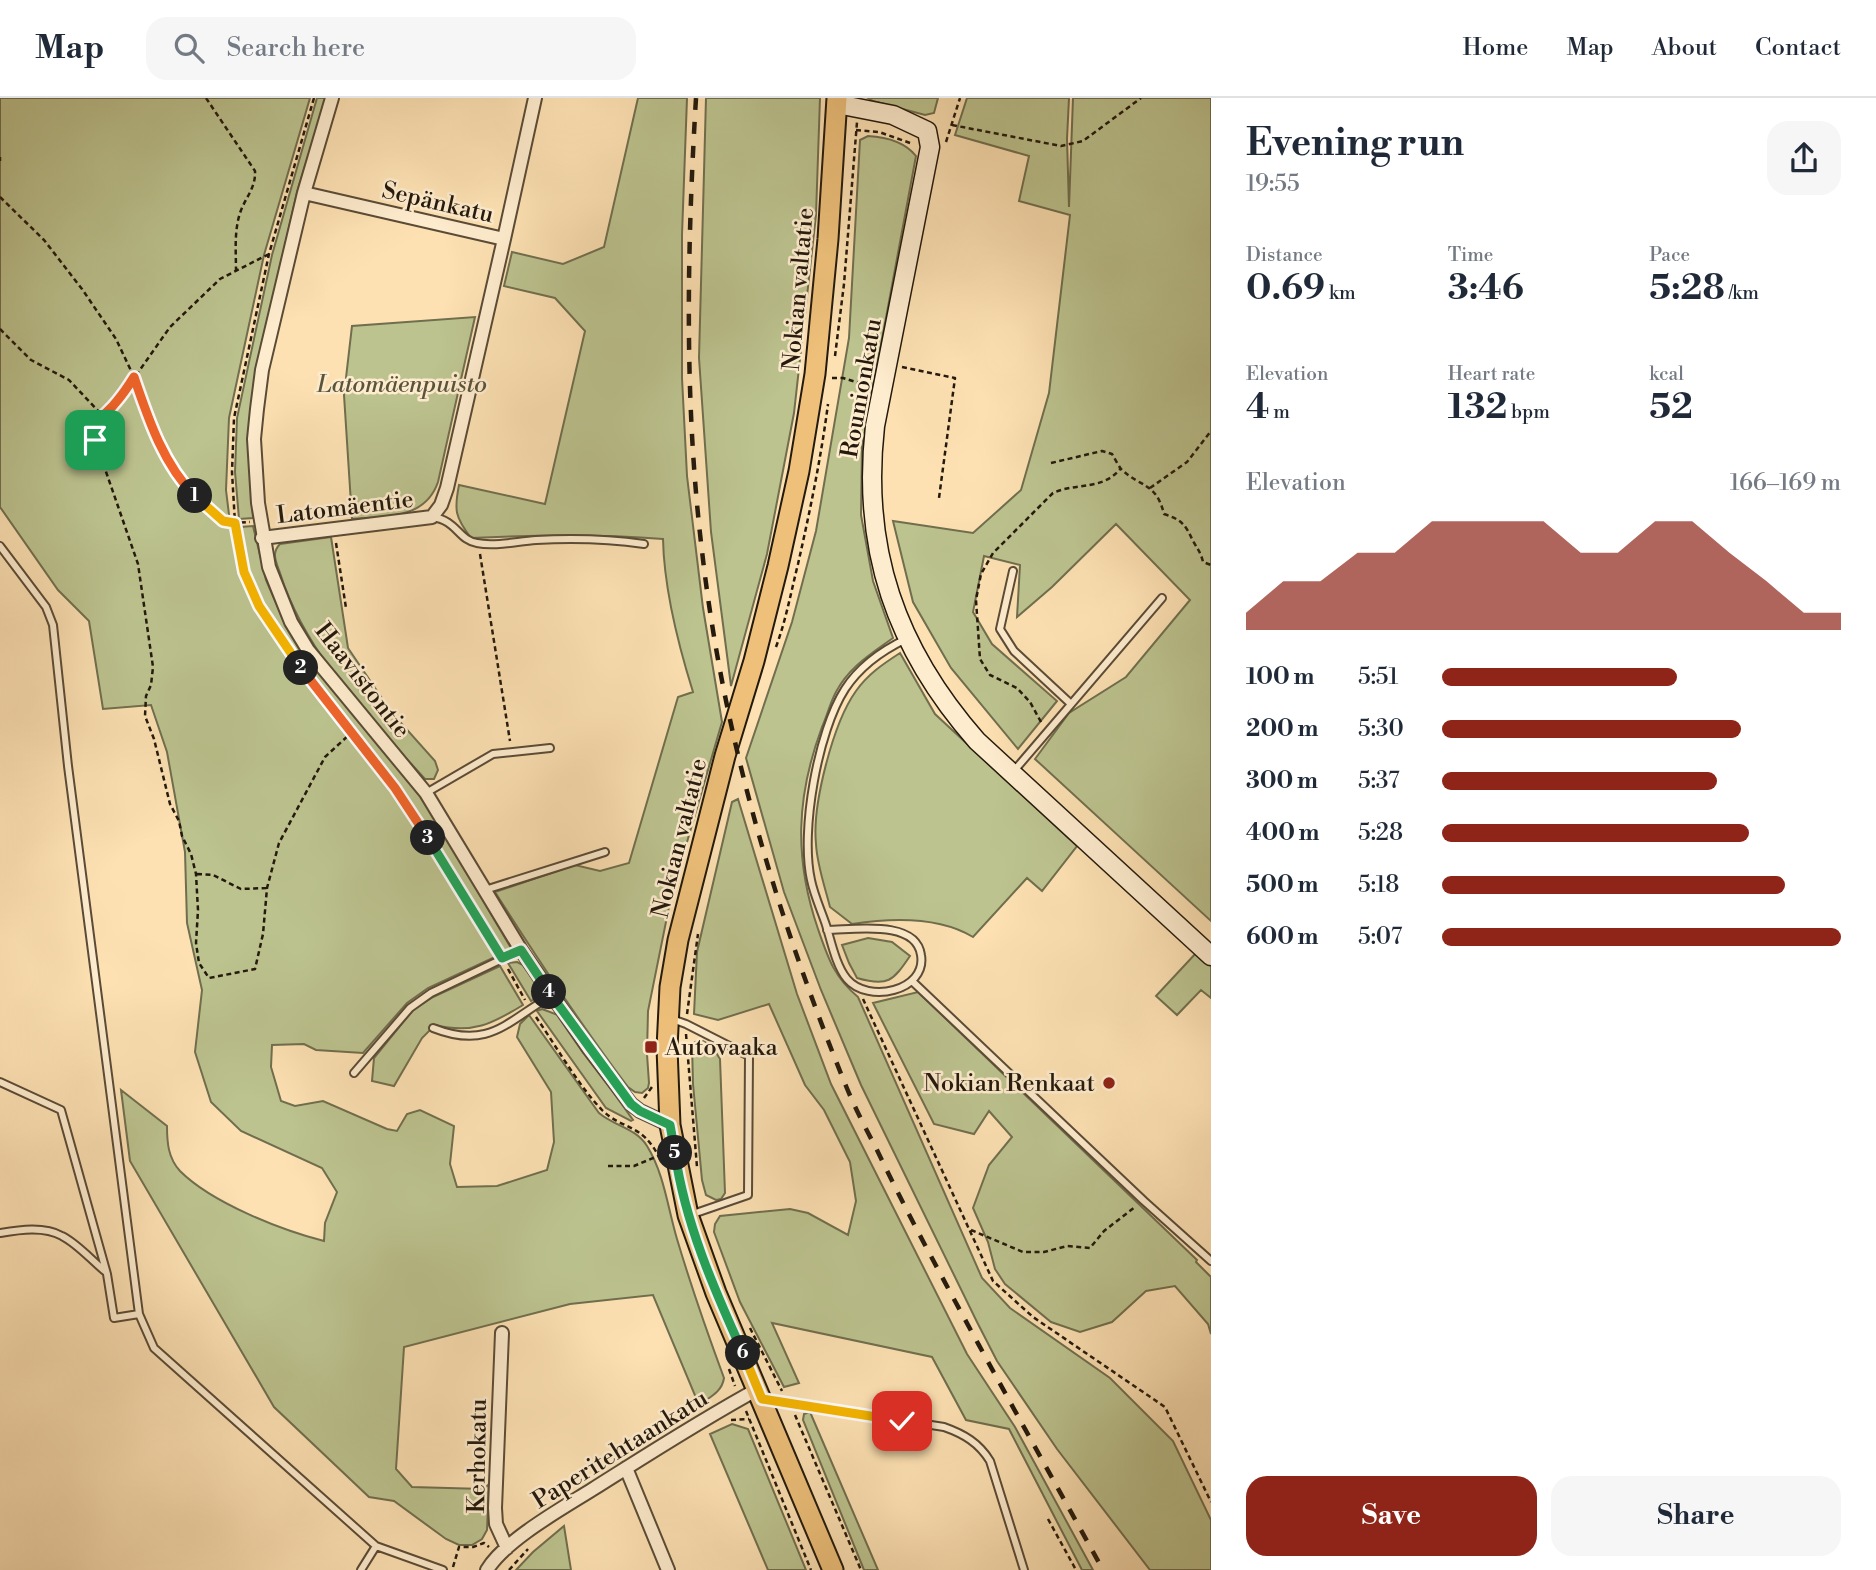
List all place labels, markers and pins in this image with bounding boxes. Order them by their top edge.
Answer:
pin [65,410,125,470]
pin: 1 [178,478,212,514]
pin: 2 [284,650,318,686]
pin: 3 [410,820,446,856]
pin: 4 [532,974,566,1010]
place label: Autovaaka [664,1033,779,1063]
marker: Autovaaka [643,1039,659,1055]
place label: Nokian Renkaat [923,1069,1095,1099]
marker: Nokian Renkaat [1101,1075,1117,1091]
pin: 5 [658,1136,692,1170]
pin: 6 [726,1336,760,1370]
pin [872,1391,932,1451]

